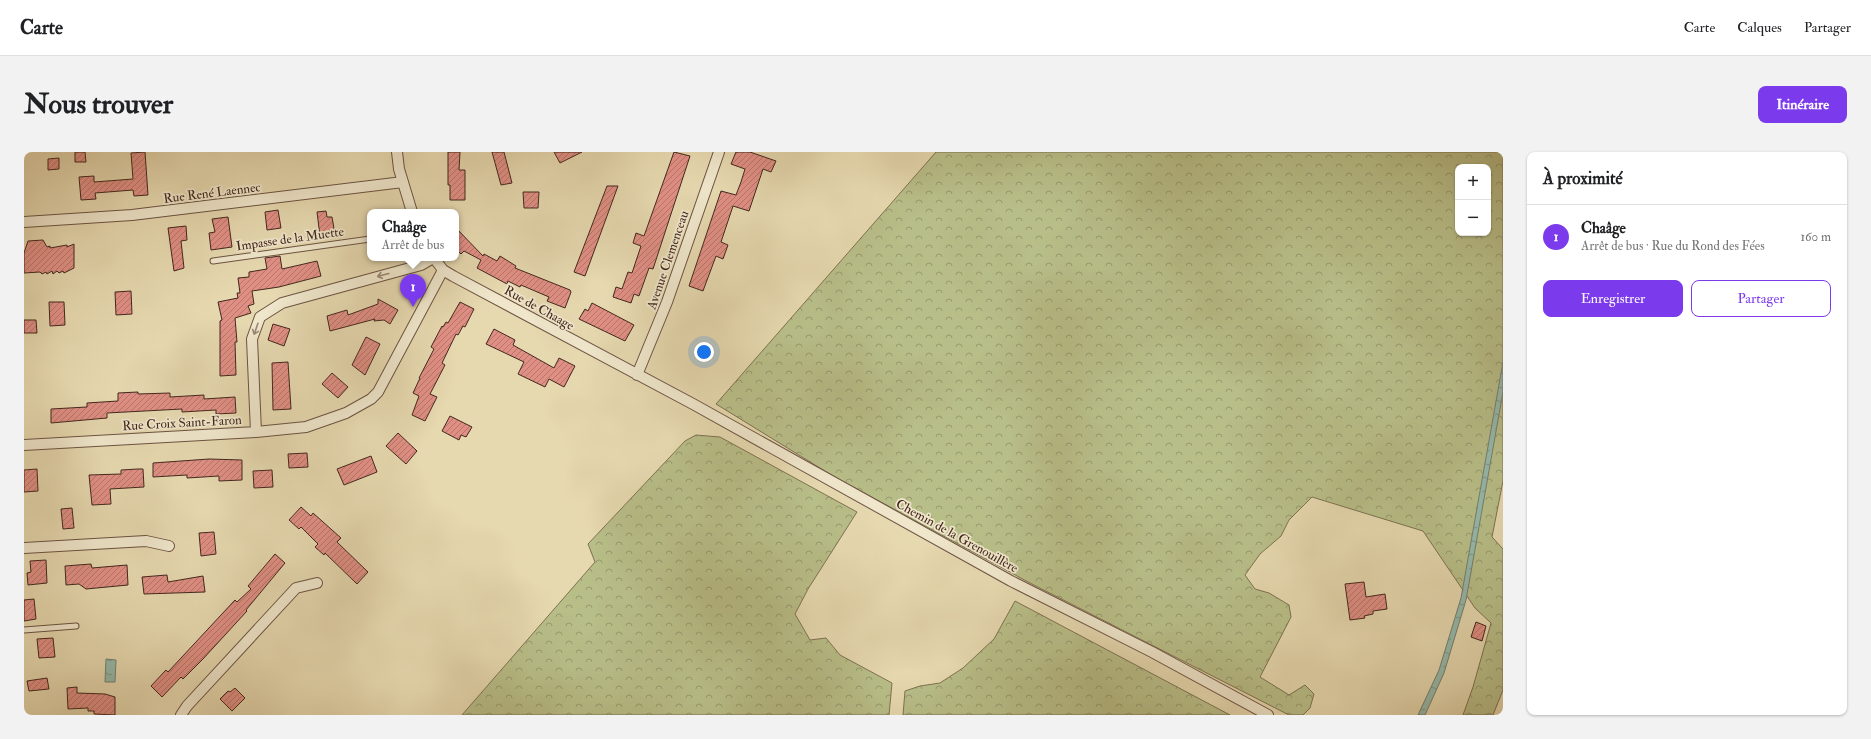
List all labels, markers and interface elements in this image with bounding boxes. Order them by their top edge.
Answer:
text: Carte [20,16,63,40]
text: Carte [1684,19,1715,36]
text: Calques [1737,19,1782,36]
text: Partager [1804,19,1851,36]
button: Itinéraire [1758,86,1847,123]
text: Nous trouver [24,87,173,122]
map controls [1455,164,1491,236]
button: + [1455,164,1491,200]
text: À proximité [1543,168,1623,189]
street label: Rue René Laennec [162,179,262,207]
button: − [1455,200,1491,236]
street label: Avenue Clemenceau [643,208,693,312]
popup [367,209,459,261]
text: Chaâge [382,218,427,237]
text: Chaâge [1581,219,1626,238]
street label: Impasse de la Muette [235,223,346,255]
text: 1 [1554,229,1558,245]
text: 160 m [1800,229,1831,245]
text: Arrêt de bus [382,237,444,253]
text: Arrêt de bus · Rue du Rond des Fées [1581,238,1765,254]
one-way arrow [377,272,390,280]
pin: 1 [400,274,426,307]
button: Enregistrer [1543,280,1683,317]
button: Partager [1691,280,1831,317]
street label: Rue de Chaage [501,282,577,334]
one-way arrow [251,323,259,335]
your location [694,342,714,362]
street label: Rue Croix Saint-Faron [122,412,242,434]
street label: Chemin de la Grenouillère [893,496,1021,577]

